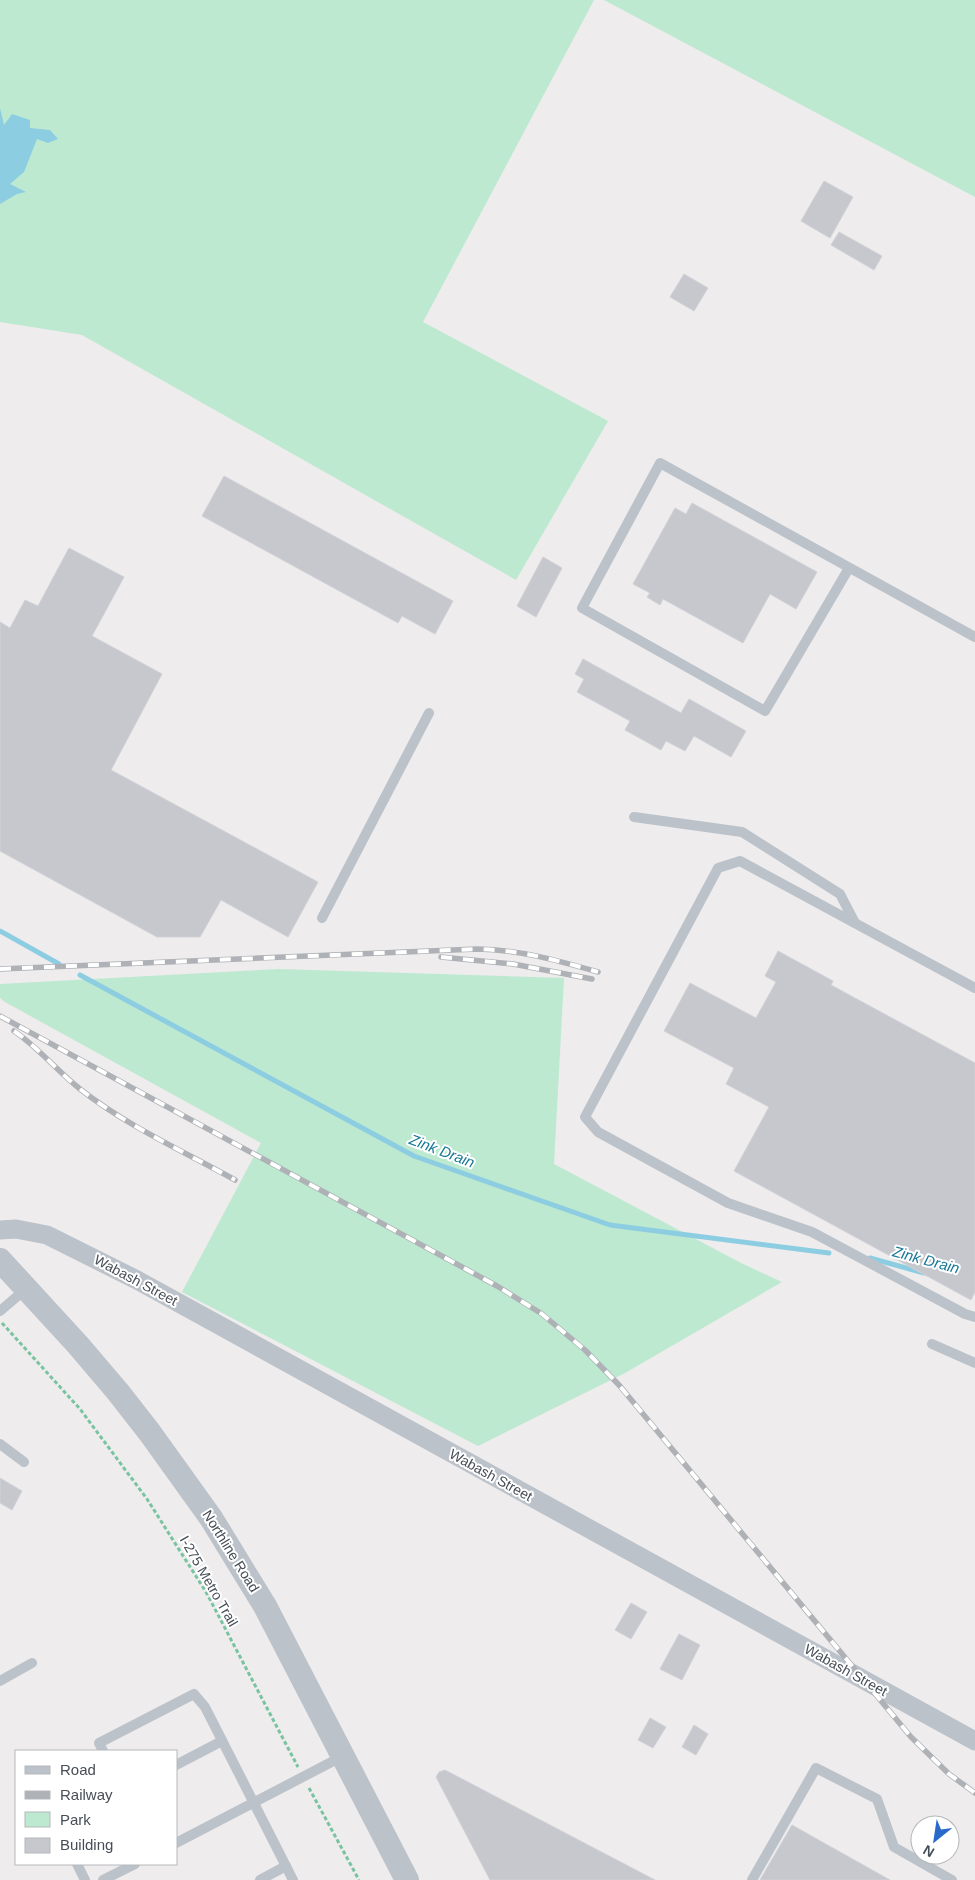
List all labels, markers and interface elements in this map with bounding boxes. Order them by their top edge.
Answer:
water label: Zink Drain [406,1130,477,1171]
water label: Zink Drain [890,1242,961,1277]
street label: Wabash Street [92,1251,180,1309]
street label: Wabash Street [447,1446,535,1504]
street label: Northline Road [199,1507,263,1595]
street label: I-275 Metro Trail [177,1533,241,1629]
street label: Wabash Street [802,1641,890,1699]
legend [15,1750,178,1865]
text: Road [60,1761,96,1778]
text: Railway [60,1786,113,1803]
text: Park [60,1811,91,1828]
north arrow [910,1815,960,1865]
text: Building [60,1836,113,1853]
text: N [920,1842,937,1861]

